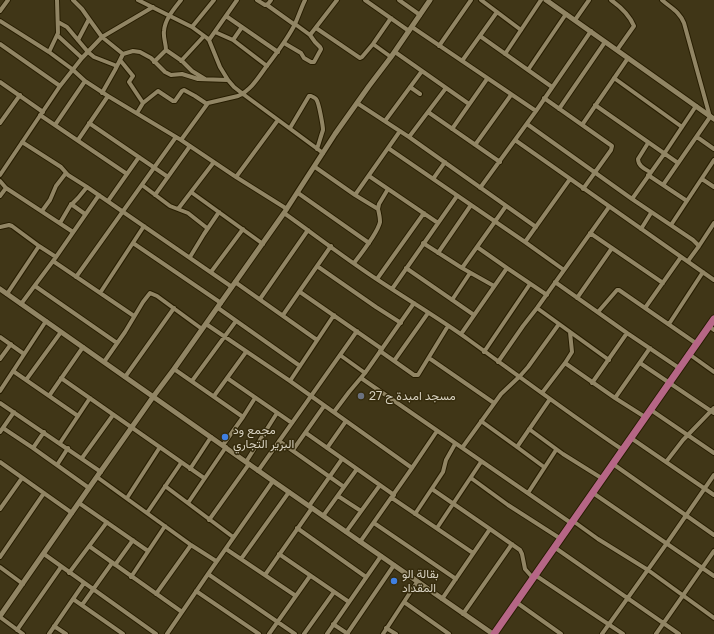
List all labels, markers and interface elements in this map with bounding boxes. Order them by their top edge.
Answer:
place label: مسجد امبدة ح 27 [369,389,456,403]
marker: مسجد امبدة ح 27 [356,391,366,401]
place label: مجمع ود البرير التجاري [233,423,294,451]
marker: مجمع ود البرير التجاري [220,432,230,442]
place label: بقالة الو المقداد [402,567,439,595]
marker: بقالة الو المقداد [389,576,399,586]

